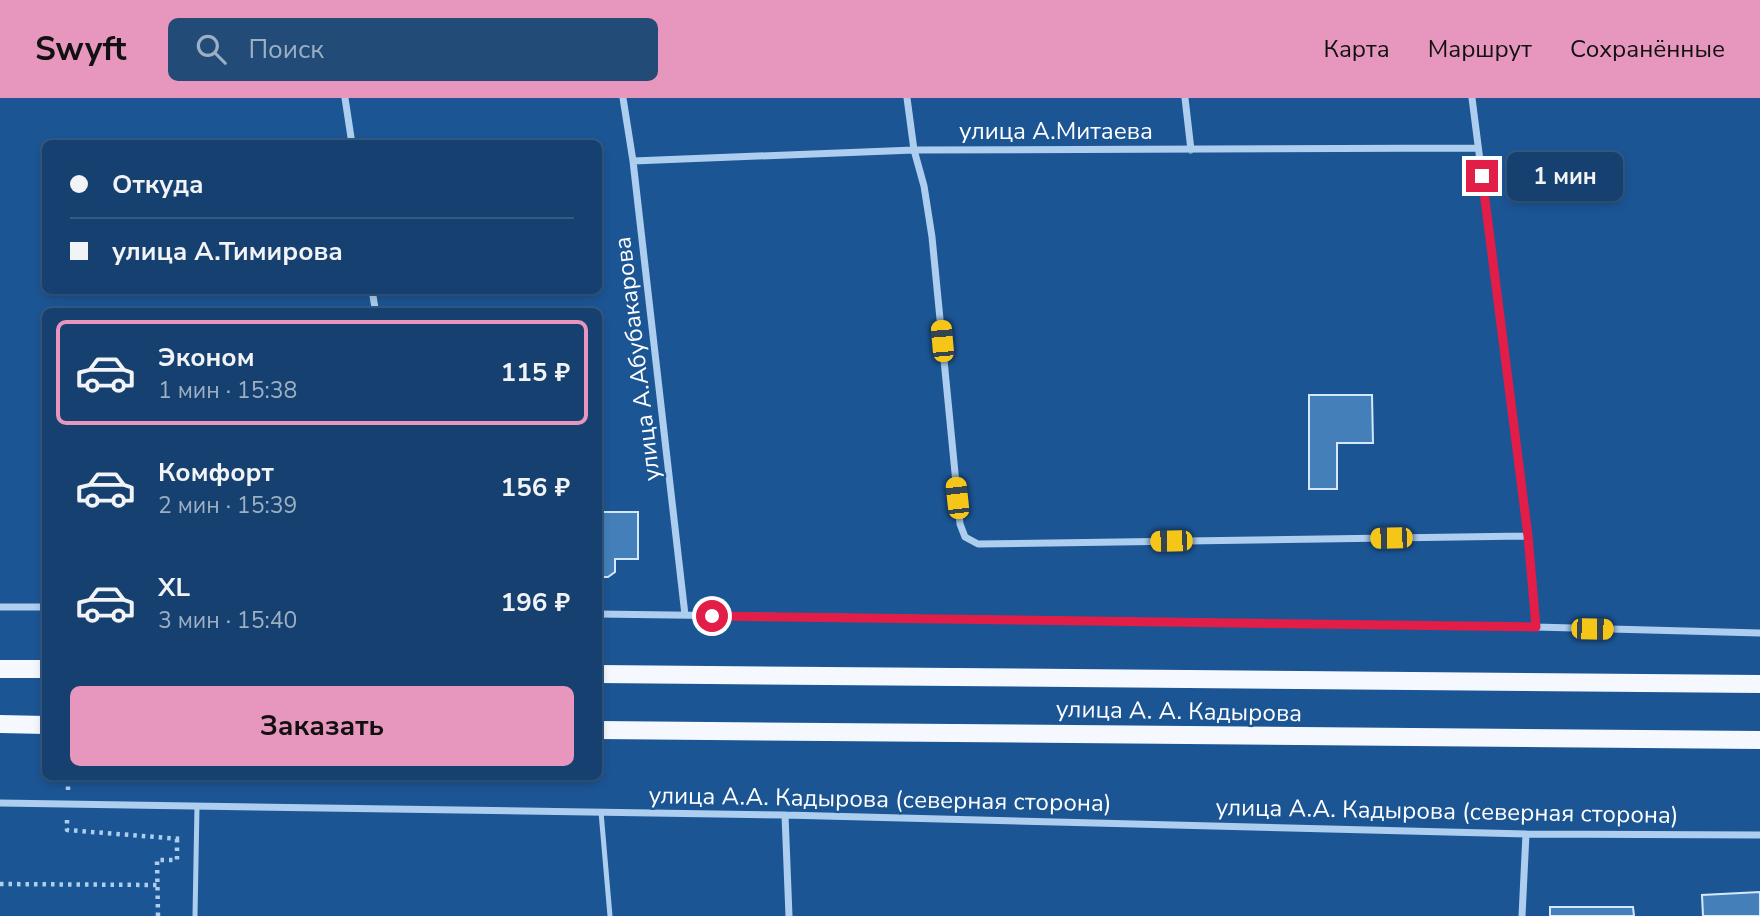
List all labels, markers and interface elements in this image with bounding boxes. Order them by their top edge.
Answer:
search box [168,18,658,81]
text: Swyft [35,27,126,72]
icon: search [192,30,230,68]
text: Поиск [248,32,324,67]
text: Карта [1324,33,1390,65]
text: Маршрут [1428,33,1532,65]
text: Сохранённые [1570,33,1725,65]
street label: улица А.Митаева [959,115,1153,147]
callout: 1 мин [1506,152,1622,200]
route end [1466,160,1498,192]
text: 1 мин [1533,161,1597,192]
text: Откуда [112,167,204,202]
text: улица А.Тимирова [112,234,343,269]
street label: улица А.Абубакарова [606,235,668,483]
car [930,319,955,363]
text: Эконом [158,340,255,375]
icon: car [74,341,137,404]
text: 115 ₽ [501,355,570,390]
text: 1 мин · 15:38 [158,375,297,406]
text: Комфорт [158,455,274,490]
icon: car [74,456,137,519]
text: 156 ₽ [501,470,570,505]
car [945,476,970,520]
text: 2 мин · 15:39 [158,490,297,521]
car [1370,527,1413,549]
car [1150,530,1193,552]
text: XL [158,570,190,605]
icon: car [74,571,137,634]
text: 196 ₽ [501,585,570,620]
route start [696,600,728,632]
text: 3 мин · 15:40 [158,605,297,636]
car [1571,618,1614,640]
button: Заказать [70,686,574,766]
street label: улица А. А. Кадырова [1056,693,1302,729]
street label: улица А.А. Кадырова (северная сторона) [648,779,1112,819]
street label: улица А.А. Кадырова (северная сторона) [1215,791,1679,831]

